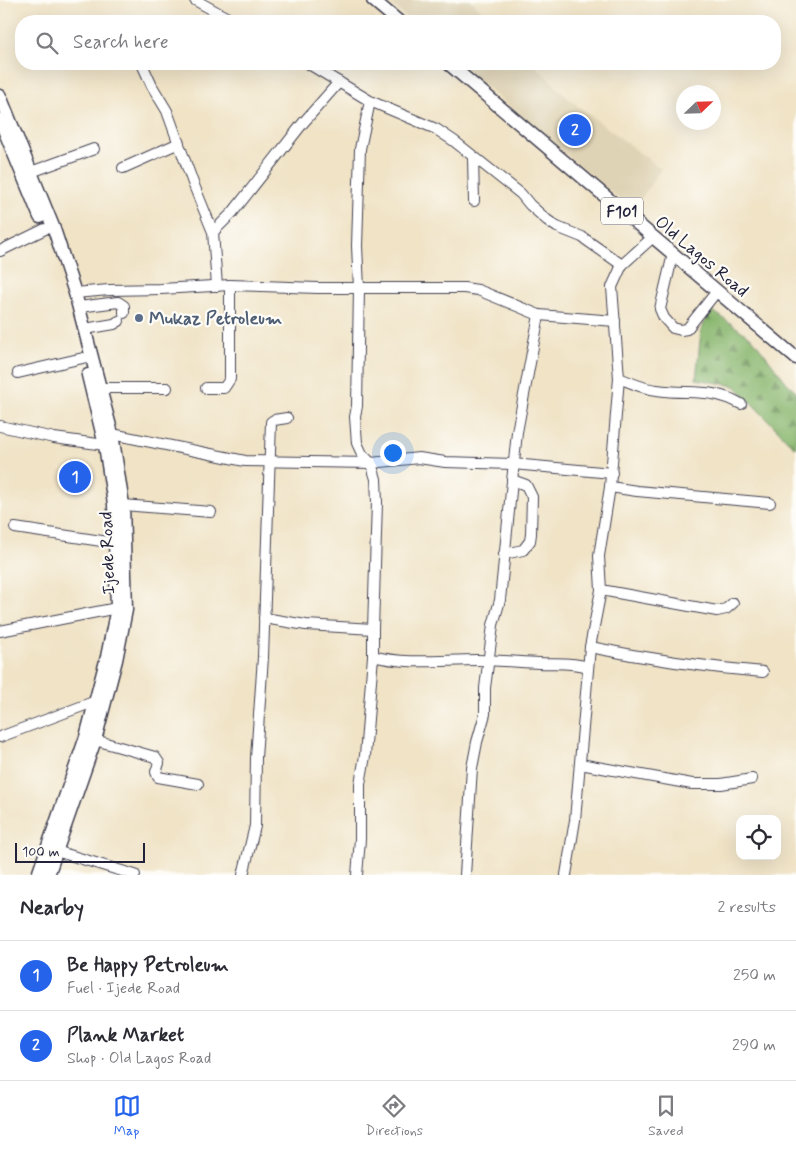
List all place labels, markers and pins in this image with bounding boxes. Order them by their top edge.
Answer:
pin: 2 [559,111,591,149]
place label: Mukaz Petroleum [149,307,282,331]
marker: Mukaz Petroleum [133,312,145,324]
pin: 1 [59,458,91,496]

